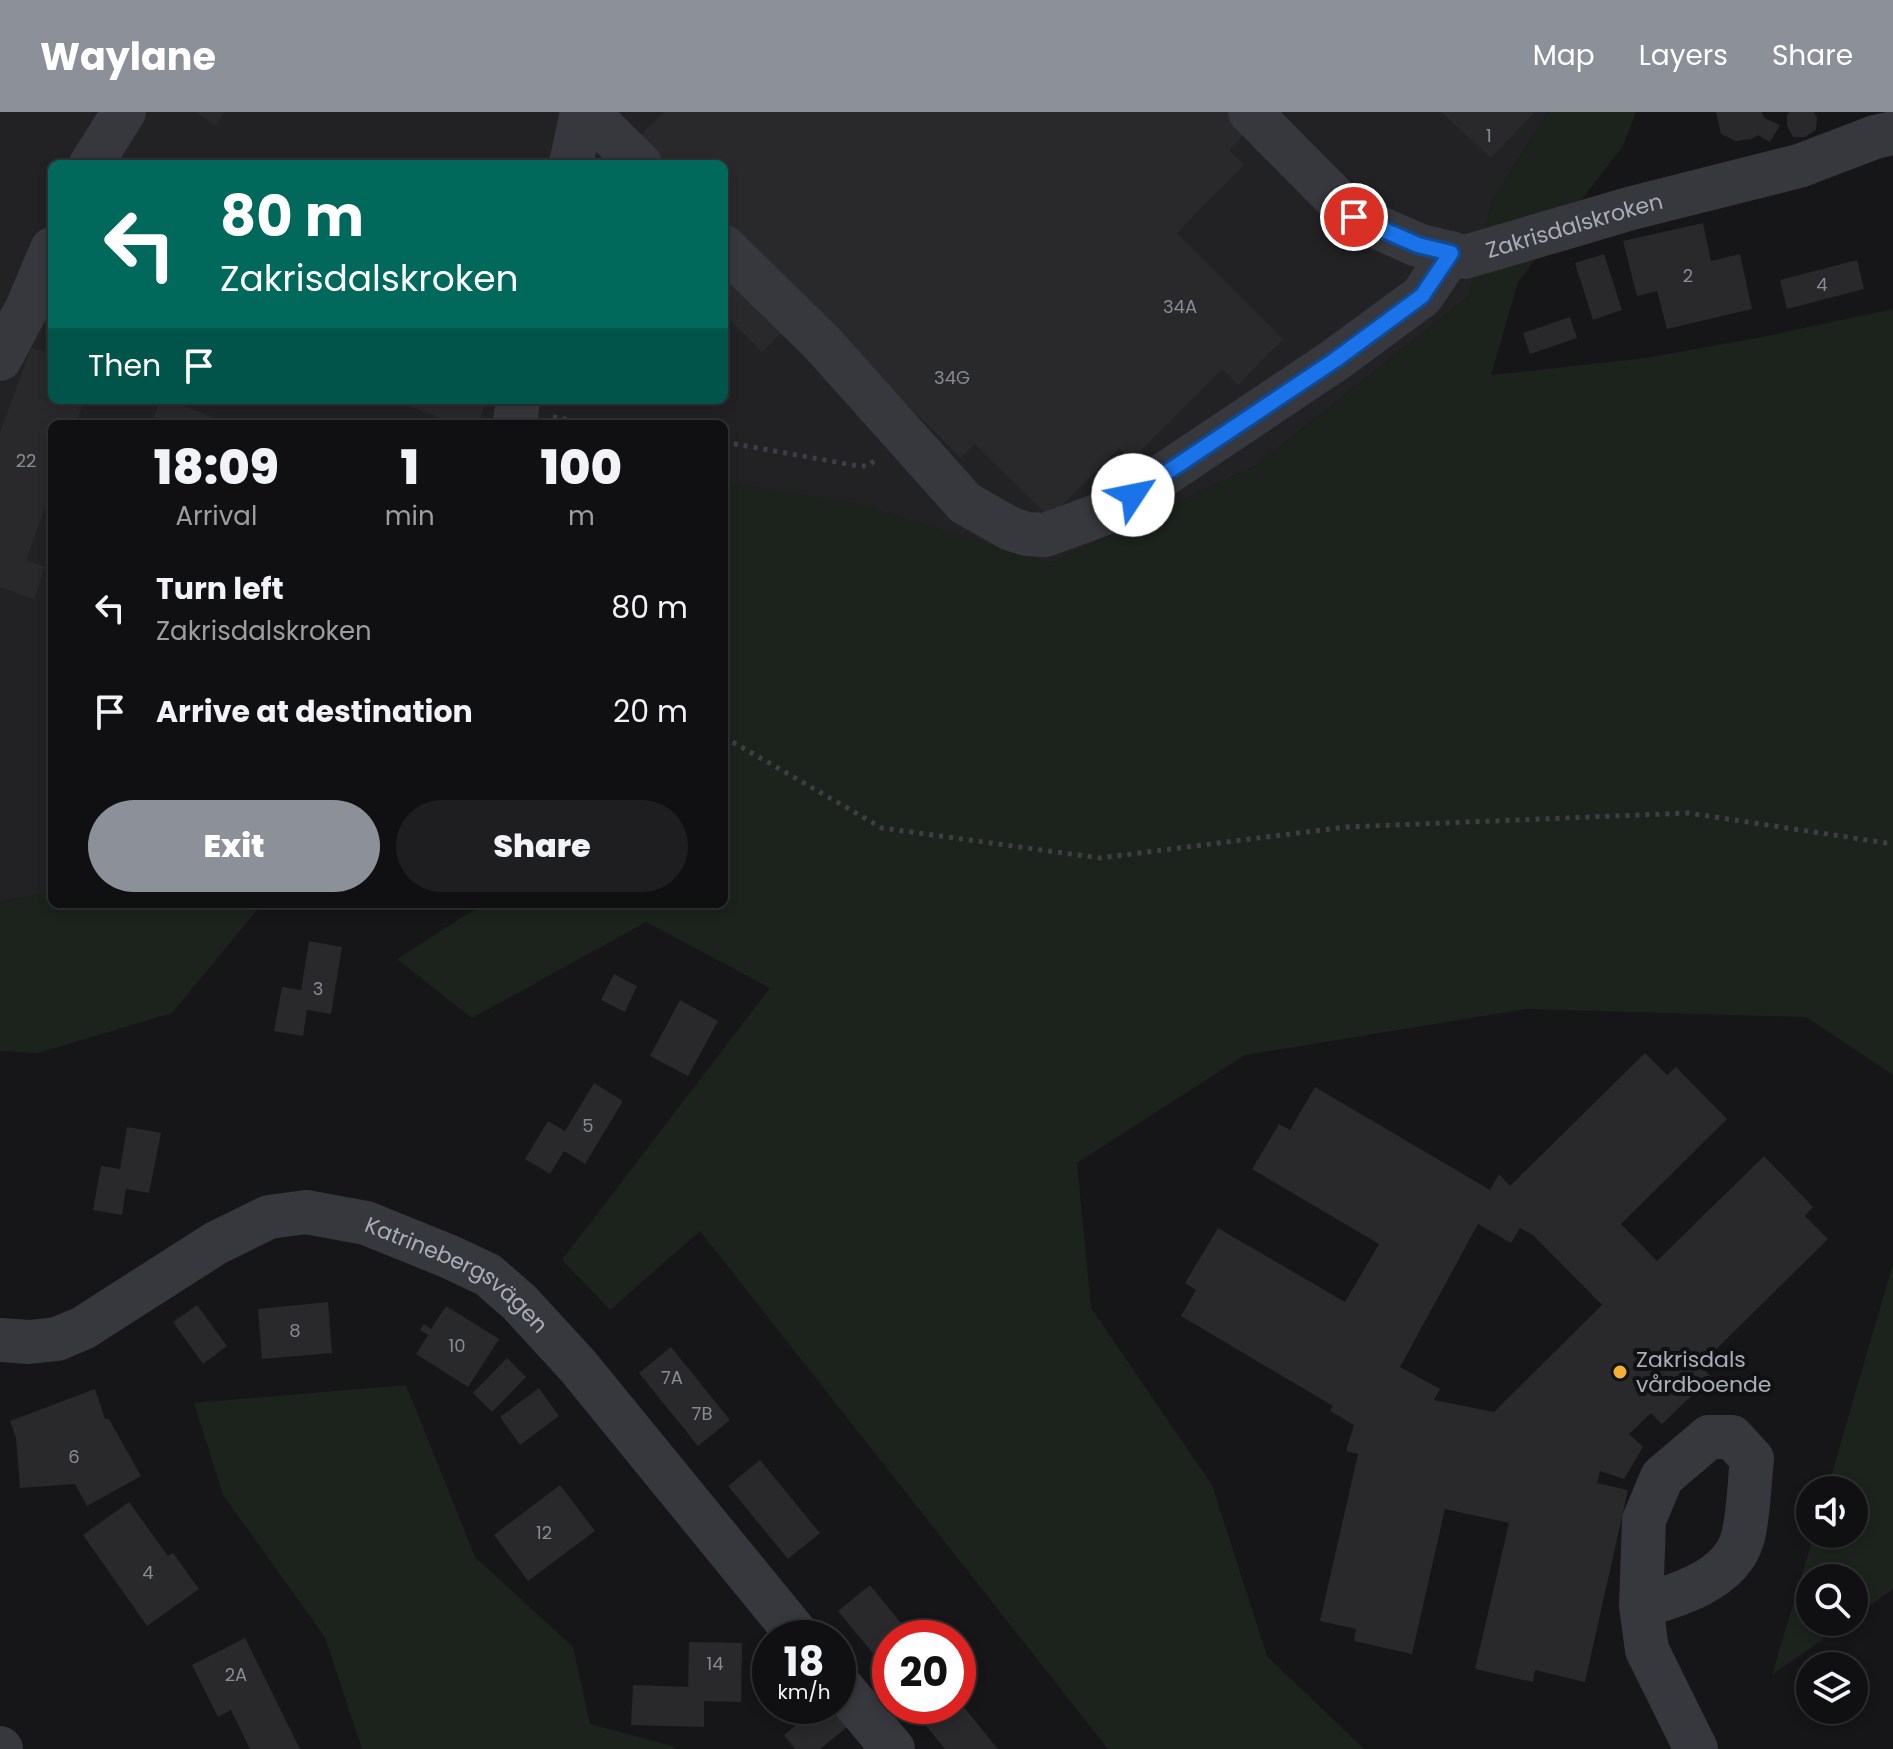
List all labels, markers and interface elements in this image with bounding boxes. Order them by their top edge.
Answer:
text: Waylane [40,30,216,83]
text: Map [1533,36,1595,75]
text: Layers [1639,36,1728,75]
text: Share [1772,36,1853,75]
house number: 1 [1486,123,1492,148]
text: 80 m [220,177,364,256]
pin [1320,183,1388,251]
street label: Zakrisdalskroken [1482,186,1666,266]
icon: left [88,192,192,296]
icon: arrive [1332,195,1376,239]
text: Zakrisdalskroken [220,253,519,304]
house number: 2 [1683,263,1693,288]
house number: 4 [1816,272,1828,297]
house number: 34A [1163,294,1197,319]
text: Then [88,344,161,387]
icon: arrive [177,344,221,388]
house number: 34G [934,365,970,390]
text: 18:09 [154,434,279,501]
text: 1 [400,434,419,501]
text: 100 [540,434,622,501]
house number: 22 [16,448,36,473]
position arrow [1091,453,1175,537]
text: Arrival [175,498,257,534]
text: min [385,498,435,534]
text: m [568,498,595,534]
text: Turn left [156,567,284,610]
icon: left [88,586,132,630]
text: 80 m [611,586,688,629]
text: Zakrisdalskroken [156,613,372,649]
icon: arrive [88,690,132,734]
text: Arrive at destination [156,690,473,733]
text: 20 m [613,690,688,733]
button: Exit [88,800,380,892]
button: Share [396,800,688,892]
house number: 3 [313,976,323,1001]
house number: 5 [582,1113,594,1138]
street label: Katrinebergsvägen [360,1209,555,1340]
house number: 8 [289,1318,301,1343]
house number: 10 [448,1333,466,1358]
place label: Zakrisdals vårdboende [1636,1344,1771,1400]
marker: Zakrisdals vårdboende [1611,1363,1629,1381]
house number: 7A [661,1365,683,1390]
house number: 7B [692,1401,712,1426]
house number: 6 [68,1444,80,1469]
map controls [1796,1476,1868,1724]
button: sound [1796,1476,1868,1548]
house number: 12 [536,1520,552,1545]
house number: 4 [142,1560,154,1585]
button: search [1796,1564,1868,1636]
speed limit sign: 20 [872,1620,976,1724]
text: 18 [784,1634,824,1690]
house number: 14 [706,1651,724,1676]
button: layers [1796,1652,1868,1724]
house number: 2A [225,1662,247,1687]
text: km/h [777,1678,831,1706]

